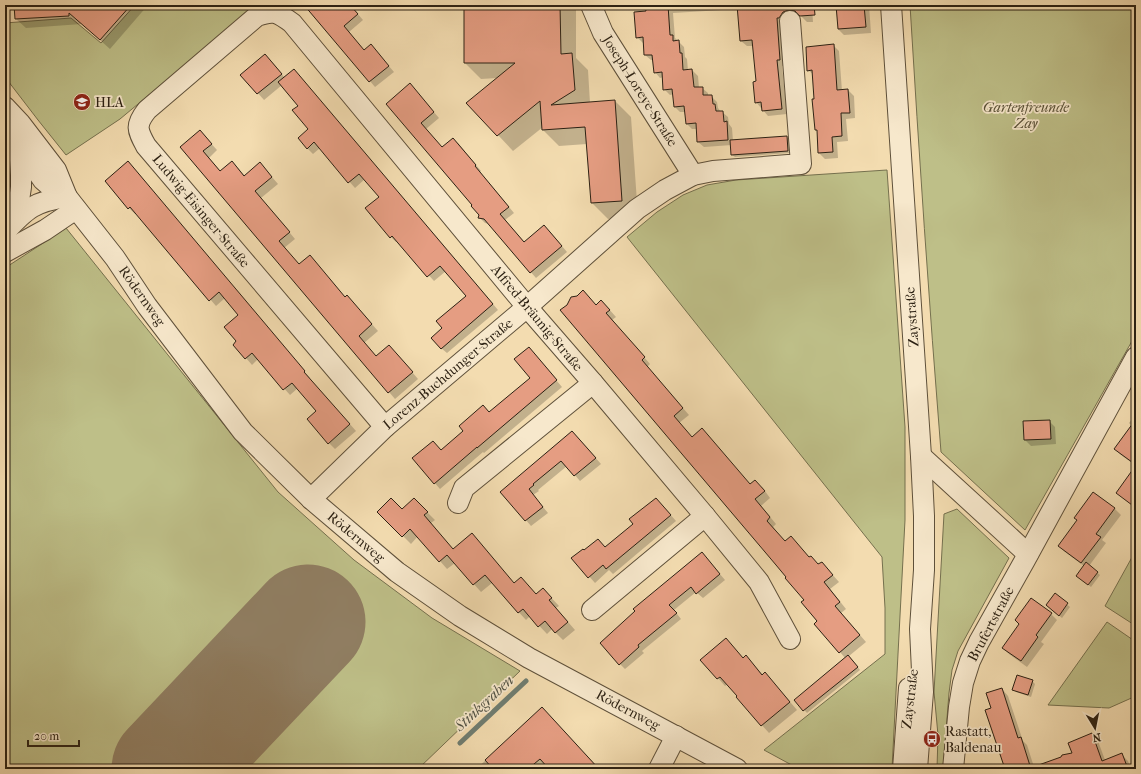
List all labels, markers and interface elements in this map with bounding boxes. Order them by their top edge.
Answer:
street label: Joseph-Loreye-Straße [598,31,681,150]
school or university icon: HLA [72,92,92,112]
place label: HLA [95,94,125,111]
park label: Gartenfreunde Zay [983,99,1069,132]
street label: Ludwig-Eisinger-Straße [149,151,253,271]
street label: Alfred-Bräunig-Straße [487,261,587,375]
street label: Rödernweg [115,262,169,330]
street label: Zaystraße [901,286,923,348]
street label: Lorenz-Buchdunger-Straße [380,315,516,433]
street label: Rödernweg [324,508,389,566]
street label: Brufertstraße [964,583,1018,664]
street label: Zaystraße [898,668,922,730]
water label: Stinkgraben [450,671,517,735]
street label: Rödernweg [593,686,663,734]
north arrow [1075,708,1115,748]
scale bar [28,722,79,748]
place label: Rastatt, Baldenau [945,723,1001,756]
text: 20 m [34,729,59,743]
bus stop icon: Rastatt, Baldenau [922,729,942,749]
text: N [1091,730,1102,745]

